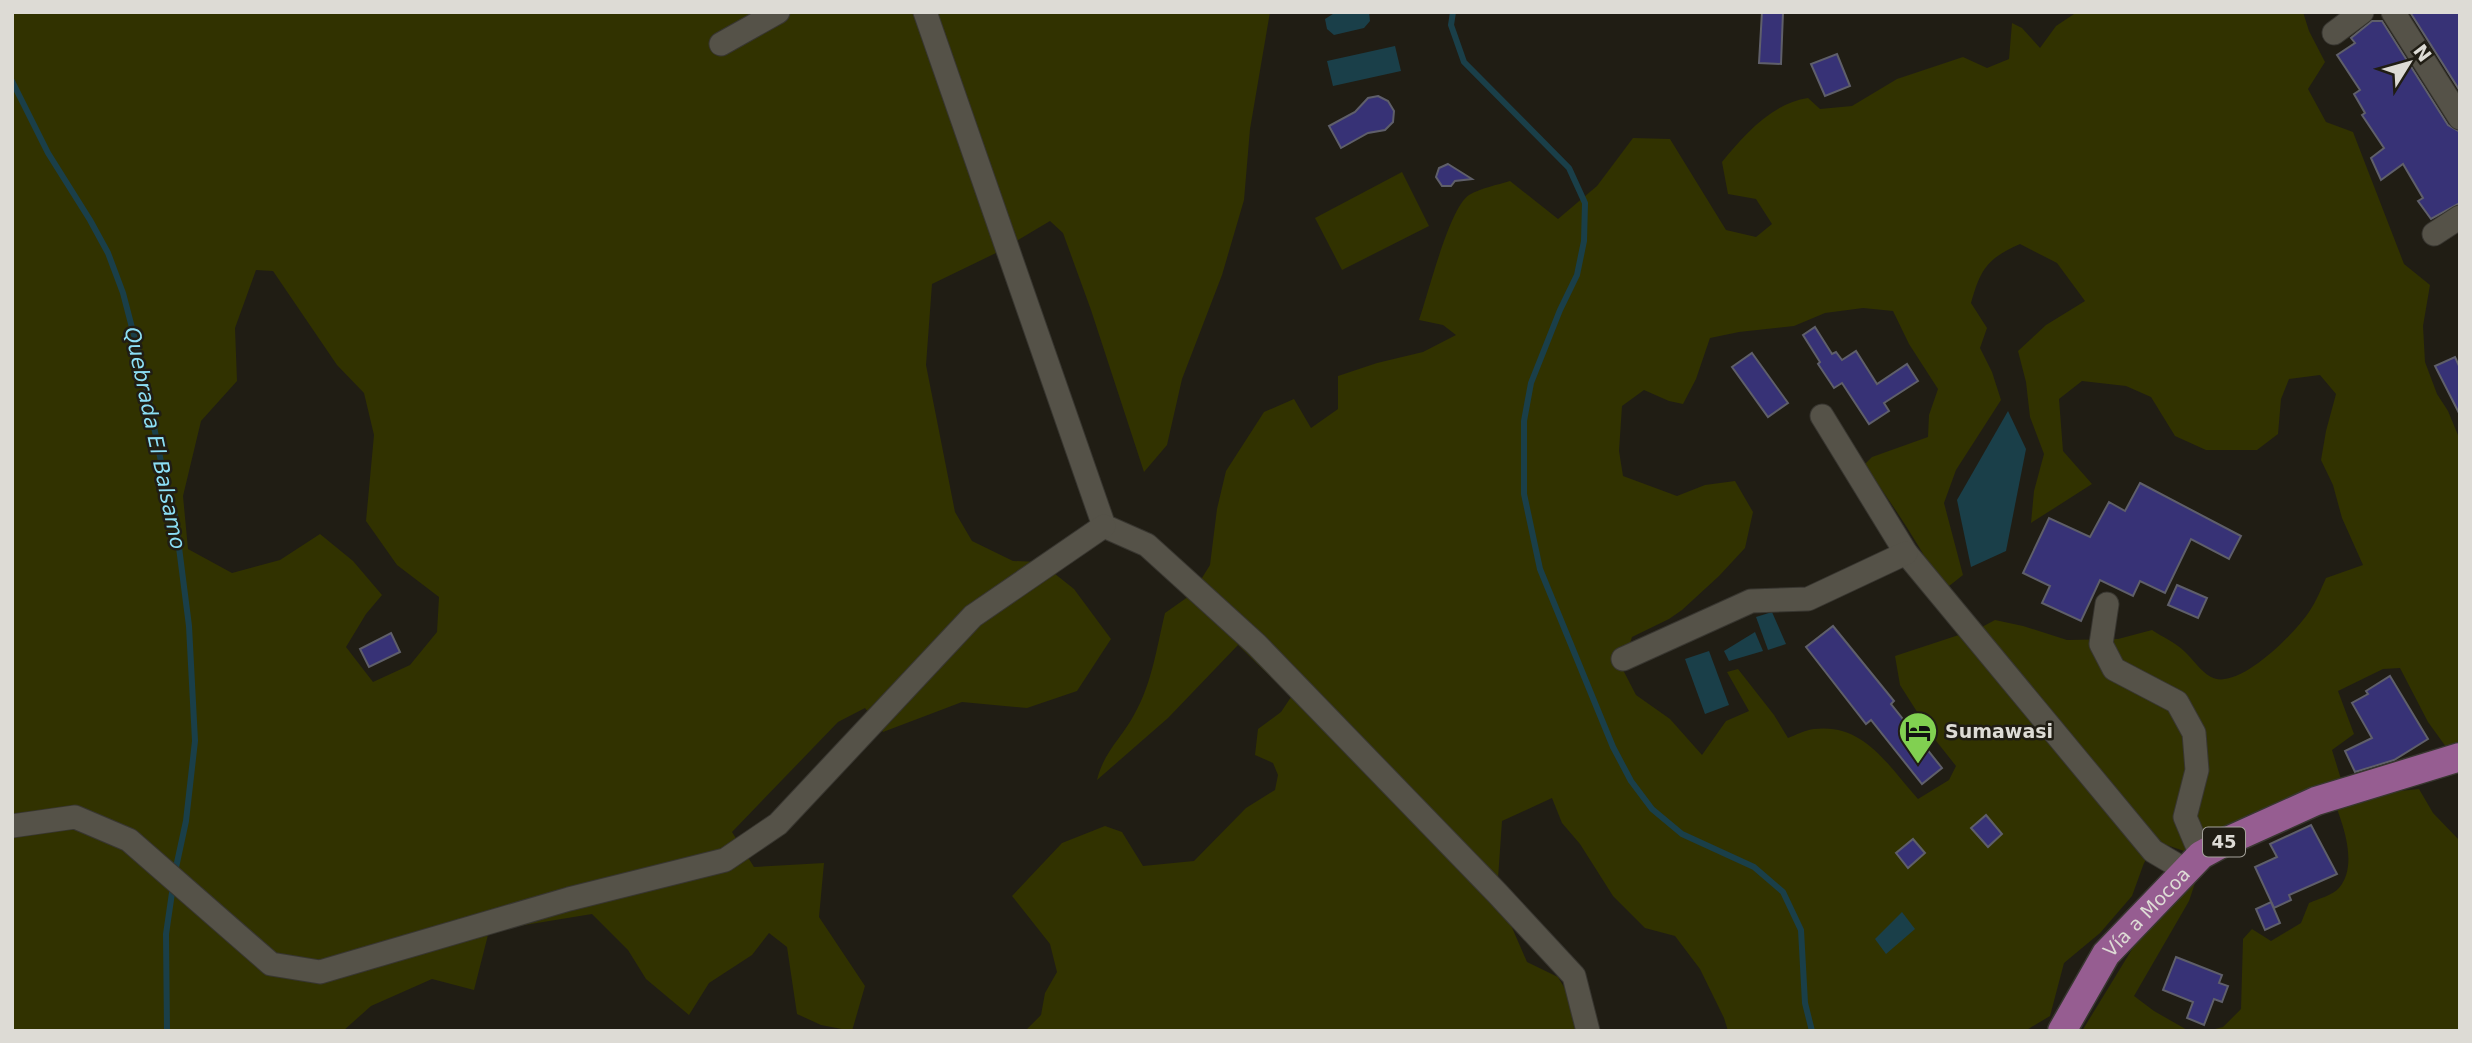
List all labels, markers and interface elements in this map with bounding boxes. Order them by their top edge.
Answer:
north arrow [2374,28,2444,98]
text: N [2409,40,2436,66]
water label: Quebrada El Balsamo [120,325,190,551]
hotel icon: Sumawasi [1897,710,1939,765]
place label: Sumawasi [1945,720,2053,742]
road number: 45 [2203,828,2245,856]
street label: Vía a Mocoa [2098,863,2194,961]

